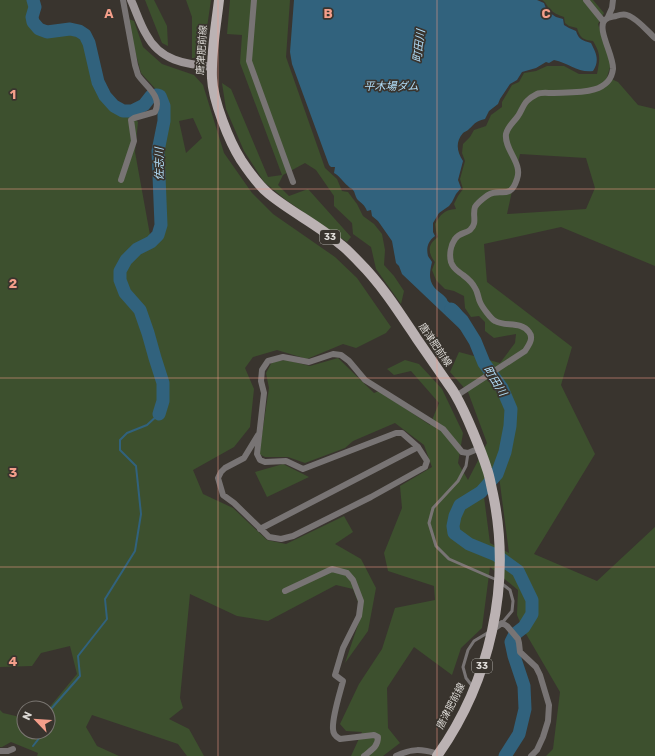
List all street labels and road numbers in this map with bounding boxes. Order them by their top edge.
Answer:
street label: 唐津肥前線 [194,25,210,75]
road number: 33 [320,230,340,244]
street label: 唐津肥前線 [416,321,454,369]
road number: 33 [472,659,492,673]
street label: 唐津肥前線 [434,681,468,731]

